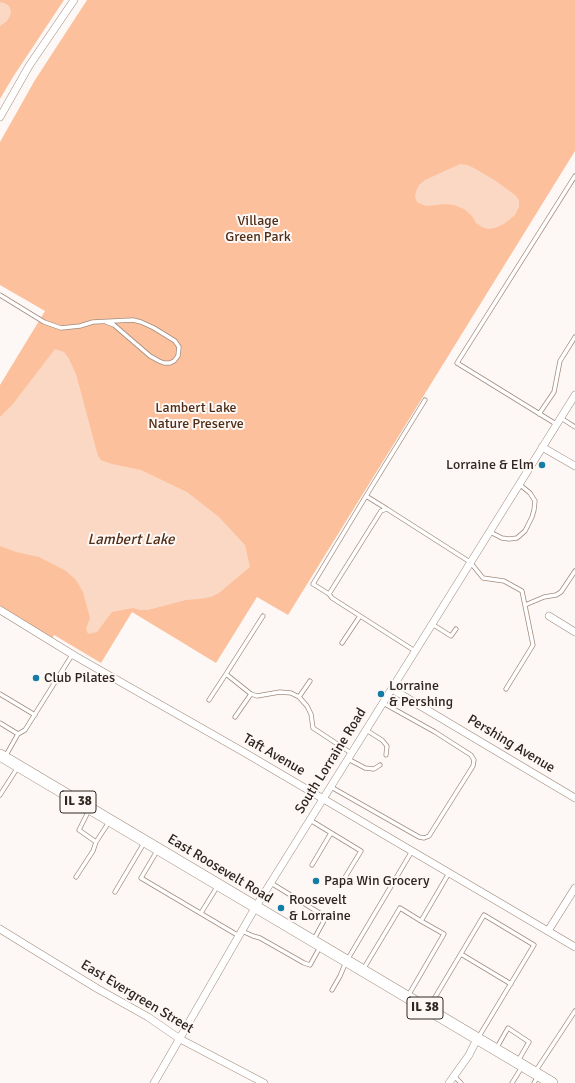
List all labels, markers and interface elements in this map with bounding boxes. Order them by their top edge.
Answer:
park label: Village Green Park [225,213,291,246]
park label: Lambert Lake Nature Preserve [148,400,244,432]
place label: Lorraine & Elm [446,457,534,473]
marker: Lorraine & Elm [537,460,547,470]
water label: Lambert Lake [87,531,175,549]
place label: Club Pilates [44,670,115,686]
marker: Club Pilates [31,673,41,683]
place label: Lorraine & Pershing [389,678,453,710]
marker: Lorraine & Pershing [376,689,386,699]
street label: South Lorraine Road [292,705,370,817]
street label: Pershing Avenue [464,711,558,777]
street label: Taft Avenue [240,730,308,780]
road number: IL 38 [60,791,96,813]
street label: East Roosevelt Road [164,831,276,907]
place label: Papa Win Grocery [324,873,429,889]
marker: Papa Win Grocery [311,876,321,886]
place label: Roosevelt & Lorraine [289,892,351,924]
marker: Roosevelt & Lorraine [276,903,286,913]
street label: East Evergreen Street [78,957,196,1037]
road number: IL 38 [407,997,443,1019]

